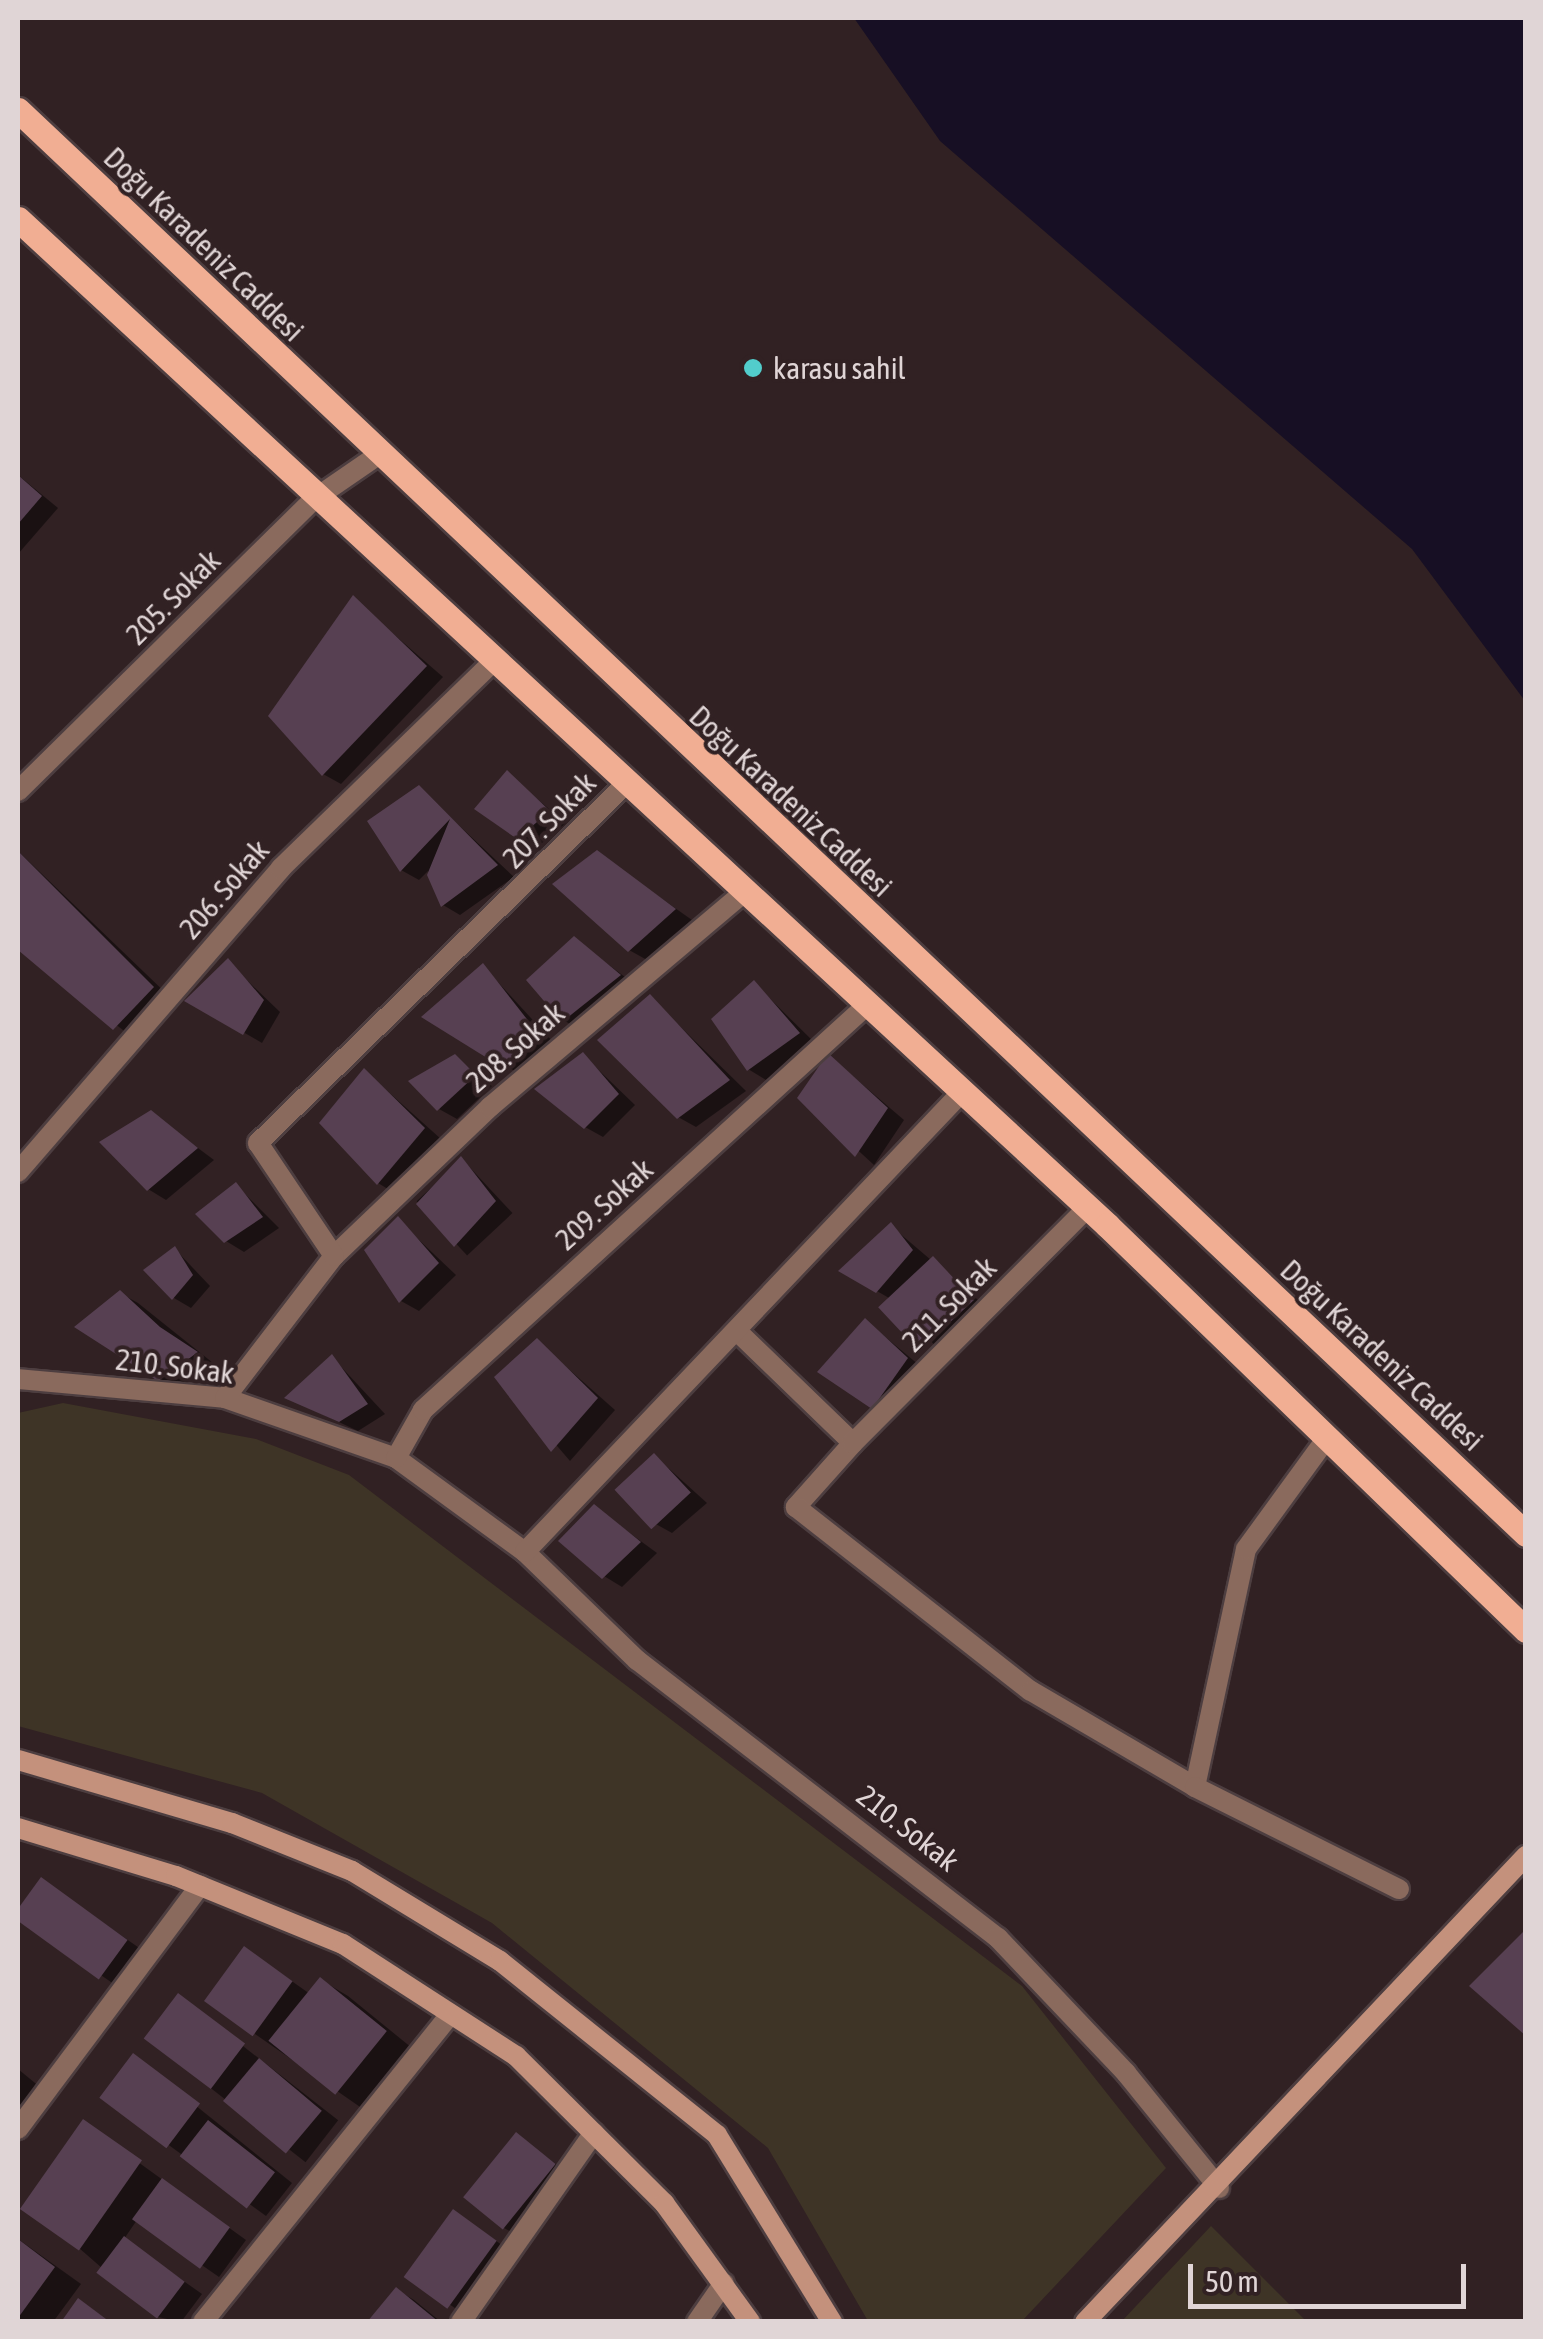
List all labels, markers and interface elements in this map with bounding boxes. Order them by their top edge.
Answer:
street label: Doğu Karadeniz Caddesi [97,139,311,349]
place label: karasu sahil [773,350,905,386]
marker: karasu sahil [742,357,764,379]
street label: 205. Sokak [118,542,228,652]
street label: Doğu Karadeniz Caddesi [682,698,900,904]
street label: 207. Sokak [495,765,603,875]
street label: 206. Sokak [171,832,277,946]
street label: 208. Sokak [458,994,572,1100]
street label: 209. Sokak [548,1151,660,1257]
street label: 211. Sokak [894,1249,1004,1359]
street label: Doğu Karadeniz Caddesi [1273,1252,1491,1458]
street label: 210. Sokak [114,1341,236,1391]
street label: 210. Sokak [850,1777,966,1879]
scale bar [1193,2244,1470,2306]
text: 50 m [1205,2264,1259,2298]

